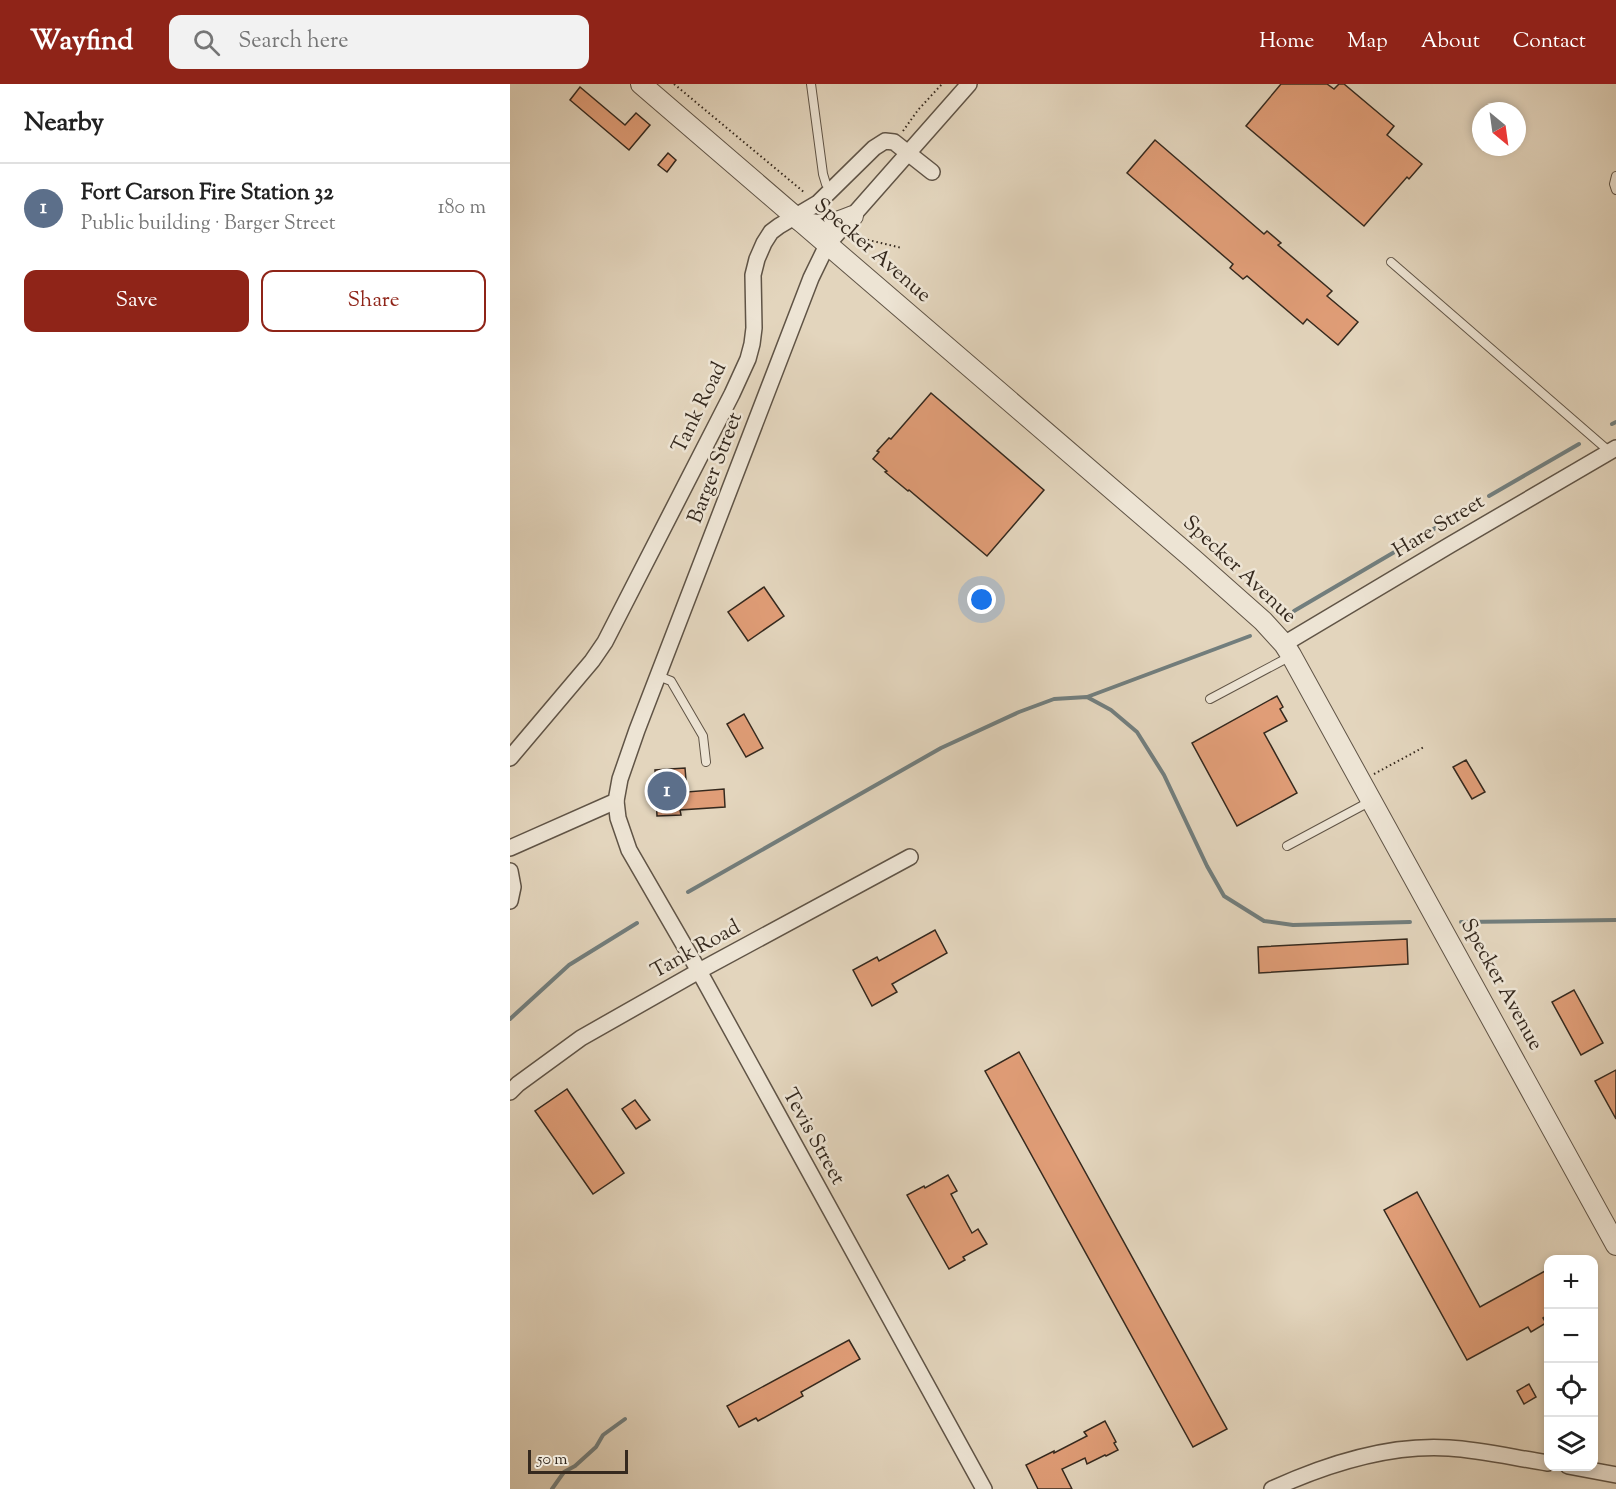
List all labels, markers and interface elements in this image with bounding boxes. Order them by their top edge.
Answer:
search box [169,15,589,69]
text: Wayfind [30,22,133,62]
icon: search [190,26,223,59]
text: Search here [238,26,349,58]
text: Home [1259,27,1314,57]
text: Map [1347,27,1388,57]
text: About [1421,27,1480,57]
text: Contact [1513,27,1586,57]
north arrow [1472,102,1526,156]
text: Nearby [24,105,104,142]
text: Fort Carson Fire Station 32 [81,178,334,210]
street label: Specker Avenue [807,192,937,310]
text: 1 [40,194,47,223]
text: 180 m [438,194,486,223]
text: Public building · Barger Street [81,210,335,239]
button: Save [24,270,249,332]
button: Share [261,270,486,332]
street label: Tank Road [665,357,735,459]
street label: Barger Street [681,408,751,528]
street label: Hare Street [1387,488,1491,566]
street label: Specker Avenue [1175,509,1303,631]
your location [967,585,996,614]
pin: 1 [648,768,686,814]
street label: Tank Road [646,913,746,987]
street label: Specker Avenue [1452,914,1550,1056]
street label: Tevis Street [774,1083,852,1191]
map controls [1544,1255,1598,1471]
button: + [1544,1255,1598,1309]
button: − [1544,1309,1598,1363]
button: locate [1544,1363,1598,1417]
button: layers [1544,1417,1598,1471]
scale bar [528,1447,628,1474]
text: 50 m [537,1449,568,1472]

